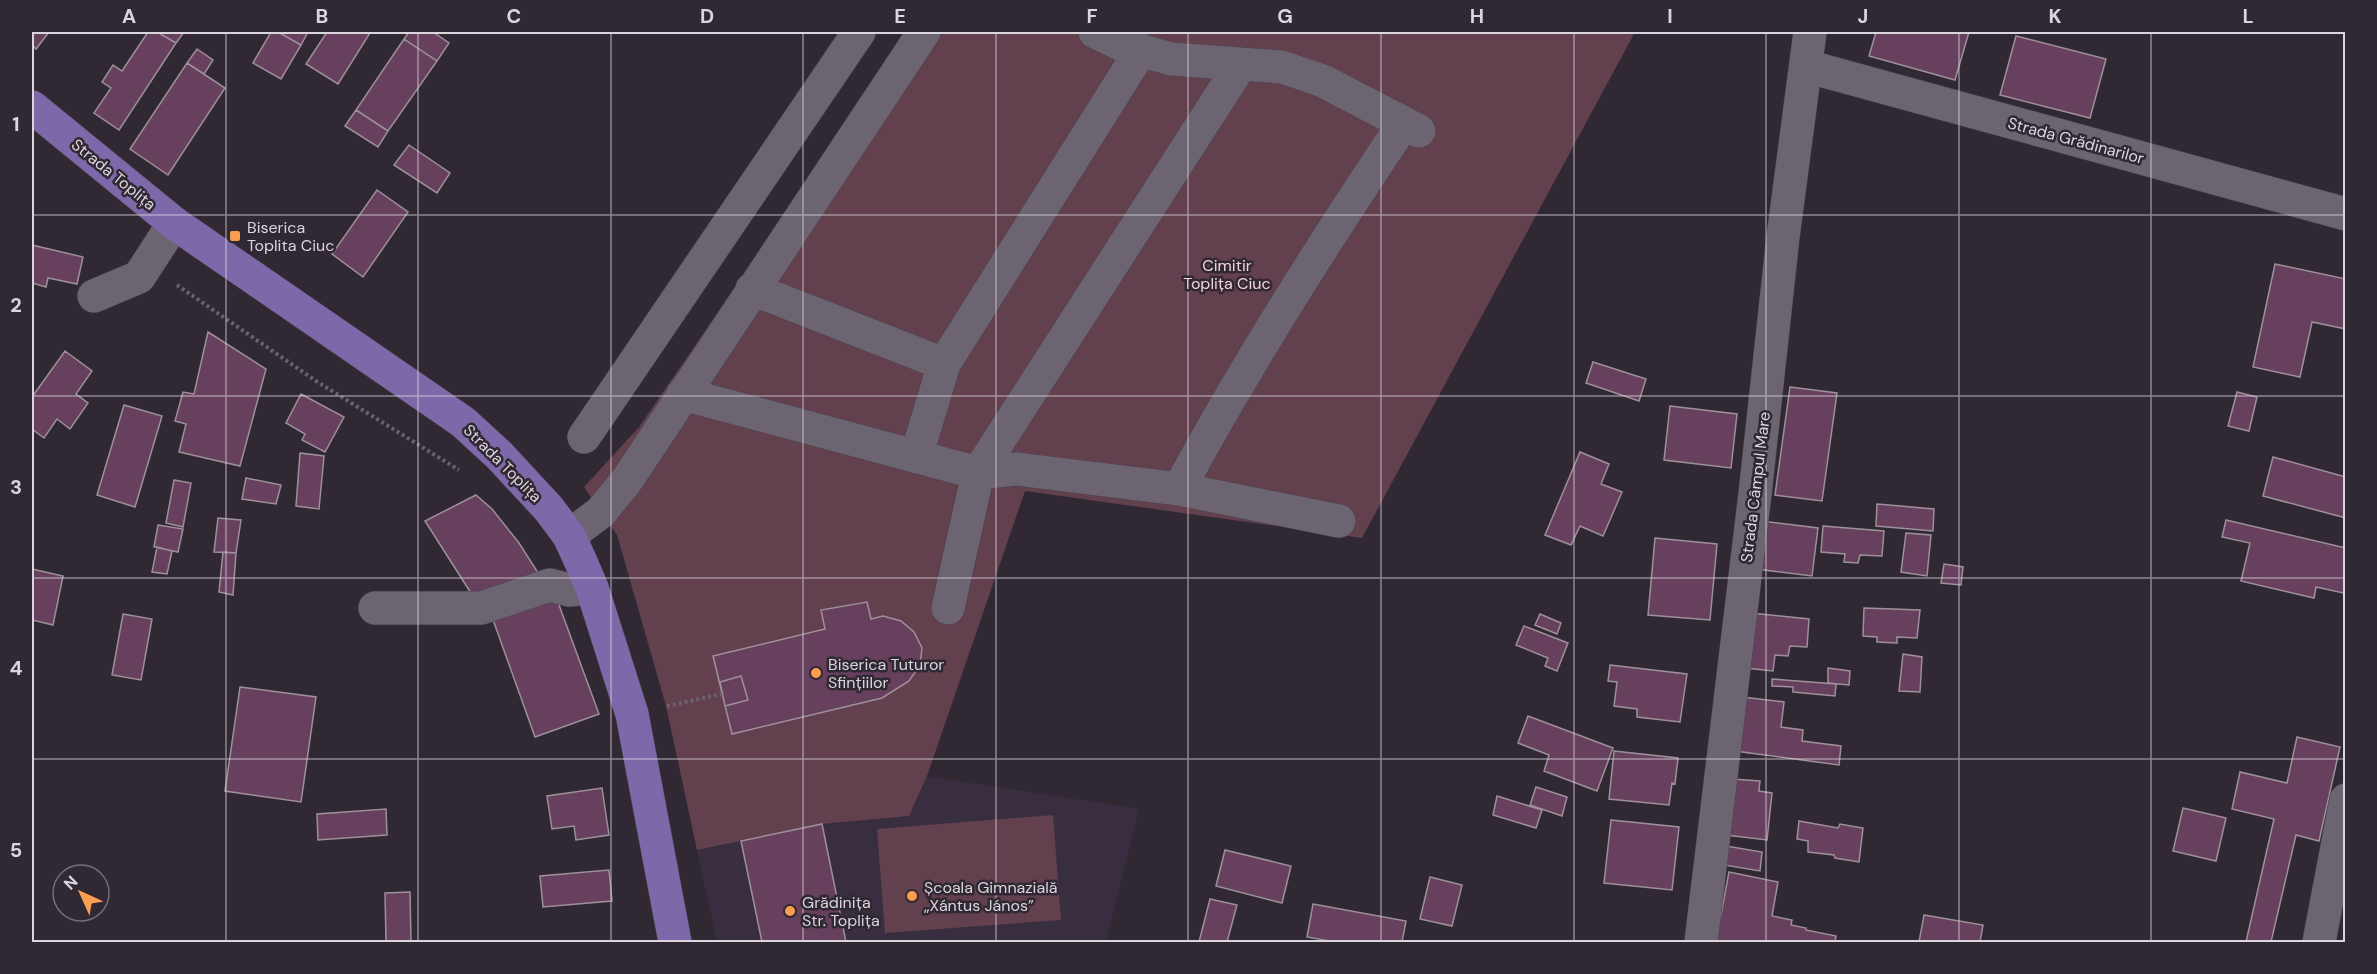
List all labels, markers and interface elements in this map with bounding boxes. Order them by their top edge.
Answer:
text: A [122,3,136,29]
text: B [316,3,328,29]
text: C [507,3,521,29]
text: D [700,3,714,29]
text: E [894,3,906,29]
text: F [1086,3,1098,29]
text: G [1277,3,1293,29]
text: H [1470,3,1484,29]
text: I [1667,3,1673,29]
text: J [1858,3,1868,29]
text: K [2048,3,2062,29]
text: L [2242,3,2254,29]
text: 1 [12,111,20,137]
street label: Strada Grădinarilor [2005,112,2146,169]
street label: Strada Toplița [67,134,160,215]
place label: Biserica Toplita Ciuc [247,217,334,256]
marker: Biserica Toplita Ciuc [228,229,242,243]
park label: Cimitir Toplița Ciuc [1183,255,1271,294]
text: 2 [10,292,22,318]
street label: Strada Câmpul Mare [1736,411,1775,564]
street label: Strada Toplița [459,420,546,507]
text: 3 [10,474,22,500]
place label: Biserica Tuturor Sfințiilor [828,654,944,693]
text: 4 [10,655,23,681]
marker: Biserica Tuturor Sfințiilor [809,666,823,680]
text: 5 [10,837,22,863]
north arrow [51,863,111,923]
text: N [59,871,82,894]
place label: Școala Gimnazială „Xántus János” [924,877,1057,916]
marker: Școala Gimnazială „Xántus János” [905,889,919,903]
place label: Grădinița Str. Toplița [802,892,880,931]
marker: Grădinița Str. Toplița [783,904,797,918]

